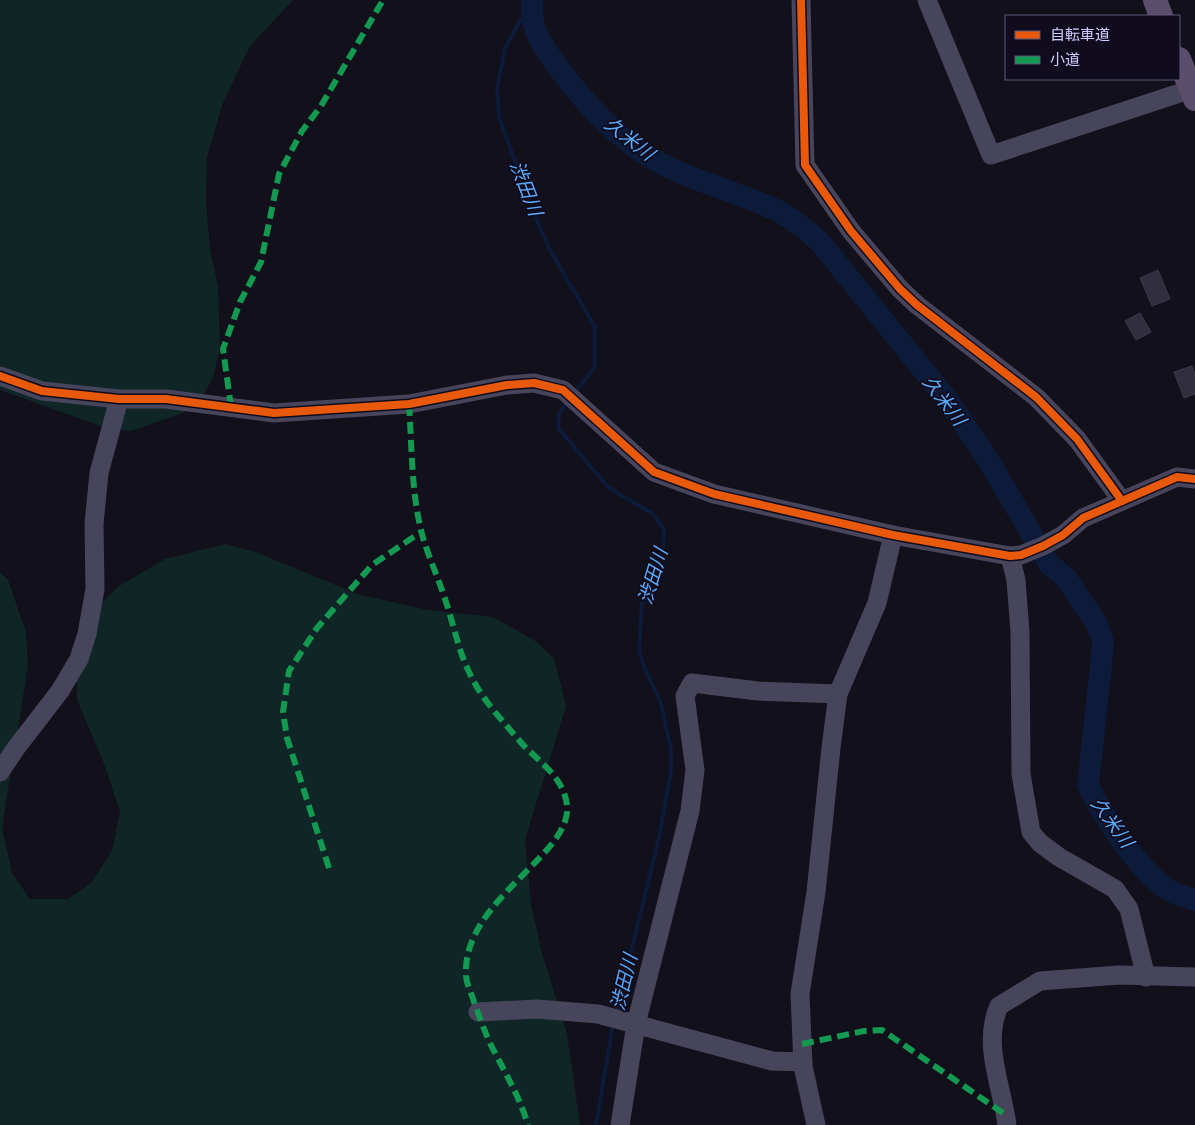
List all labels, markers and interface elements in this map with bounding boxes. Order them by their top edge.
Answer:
legend [1005,15,1180,80]
text: 自転車道 [1050,23,1110,46]
text: 小道 [1050,48,1080,71]
water label: 久米川 [599,109,663,168]
water label: 渋田川 [503,156,551,222]
water label: 久米川 [916,369,975,433]
water label: 渋田川 [630,543,675,608]
water label: 久米川 [1085,790,1143,855]
water label: 渋田川 [602,949,644,1013]

